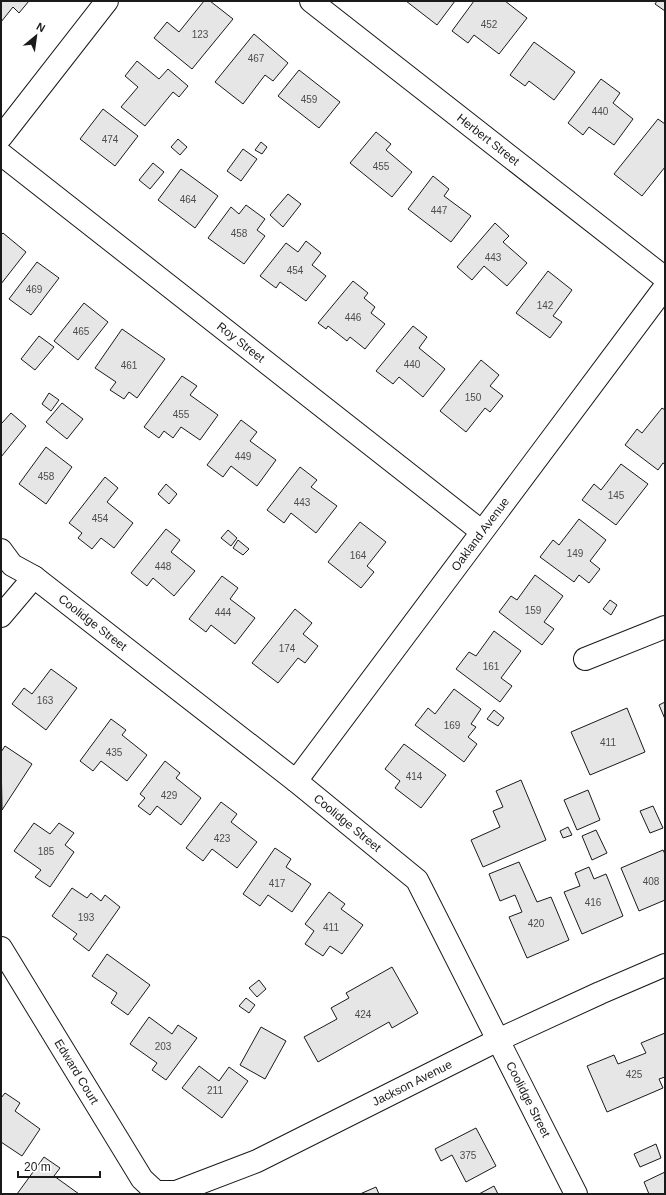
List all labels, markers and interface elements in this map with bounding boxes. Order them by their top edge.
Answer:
north arrow [16,16,56,56]
house number: 452 [481,19,498,30]
text: N [34,20,47,34]
house number: 123 [192,29,209,40]
house number: 467 [248,53,265,64]
house number: 459 [301,94,318,105]
house number: 440 [592,106,609,117]
street label: Herbert Street [454,111,523,169]
house number: 474 [102,134,119,145]
house number: 455 [373,161,390,172]
house number: 464 [180,194,197,205]
house number: 447 [431,205,448,216]
house number: 458 [231,228,248,239]
house number: 443 [485,252,502,263]
house number: 454 [287,265,304,276]
house number: 469 [26,284,43,295]
house number: 142 [537,300,554,311]
house number: 446 [345,312,362,323]
street label: Roy Street [214,319,268,366]
house number: 465 [73,326,90,337]
house number: 440 [404,359,421,370]
house number: 461 [121,360,138,371]
house number: 150 [465,392,482,403]
house number: 455 [173,409,190,420]
house number: 449 [235,451,252,462]
house number: 458 [38,471,55,482]
house number: 145 [608,490,625,501]
street label: Oakland Avenue [448,495,512,574]
house number: 443 [294,497,311,508]
house number: 454 [92,513,109,524]
house number: 149 [567,548,584,559]
house number: 164 [350,550,367,561]
house number: 448 [155,561,172,572]
street label: Coolidge Street [56,592,130,654]
house number: 159 [525,605,542,616]
house number: 444 [215,607,232,618]
house number: 174 [279,643,296,654]
house number: 161 [483,661,500,672]
house number: 163 [37,695,54,706]
house number: 169 [444,720,461,731]
house number: 411 [600,737,616,748]
house number: 435 [106,747,123,758]
house number: 414 [406,771,423,782]
house number: 429 [161,790,178,801]
street label: Coolidge Street [311,791,384,855]
house number: 423 [214,833,231,844]
house number: 185 [38,846,55,857]
house number: 408 [643,876,660,887]
house number: 417 [269,878,286,889]
house number: 416 [585,897,602,908]
house number: 193 [78,912,95,923]
house number: 420 [528,918,545,929]
house number: 411 [323,922,339,933]
house number: 424 [355,1009,372,1020]
street label: Edward Court [51,1037,102,1107]
house number: 203 [155,1041,172,1052]
street label: Jackson Avenue [370,1057,455,1109]
street label: Coolidge Street [503,1059,553,1140]
house number: 425 [626,1069,643,1080]
house number: 211 [207,1085,223,1096]
house number: 375 [460,1150,477,1161]
scale bar [18,1153,100,1179]
text: 20 m [24,1160,51,1174]

